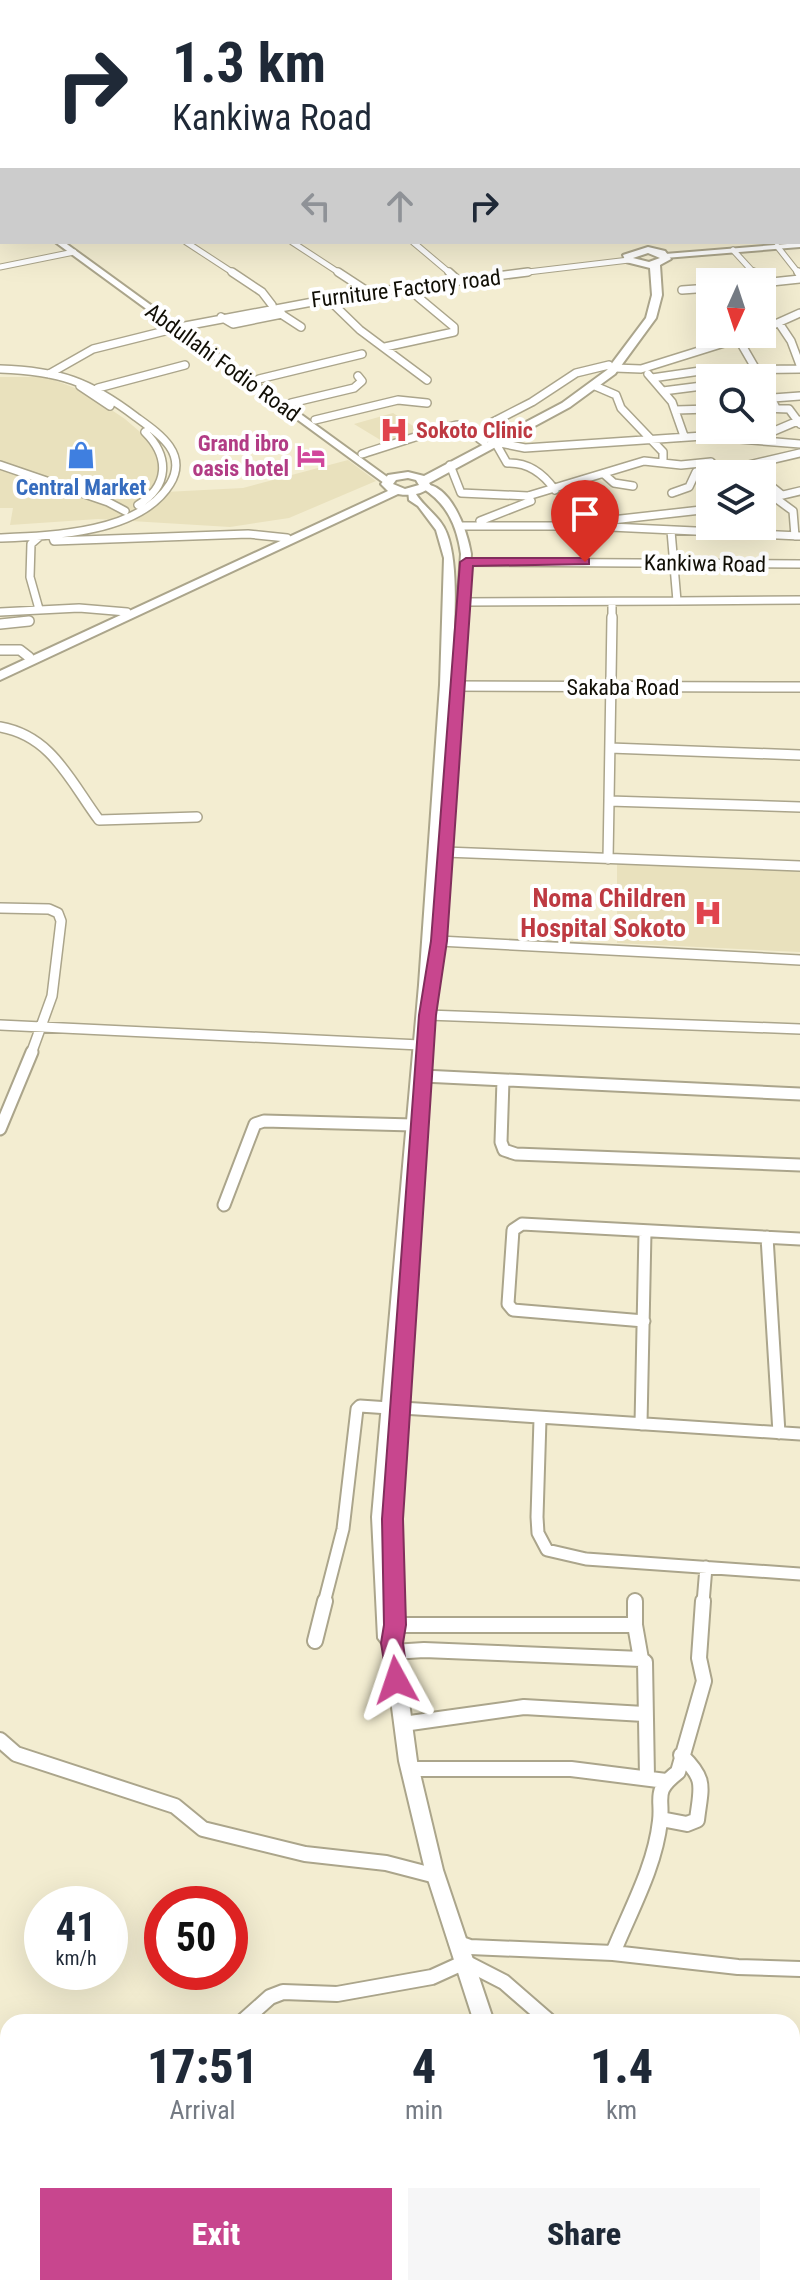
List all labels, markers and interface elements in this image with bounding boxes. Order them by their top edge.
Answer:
text: 1.3 km [172,30,326,96]
icon: right [40,32,144,136]
text: Kankiwa Road [172,97,372,139]
icon: left [294,184,338,228]
icon: ahead [378,184,422,228]
icon: right [462,184,506,228]
street label: Furniture Factory road [310,264,502,313]
north arrow [696,268,776,348]
map controls [696,268,776,540]
street label: Abdullahi Fodio Road [141,298,305,427]
button: search [696,364,776,444]
hospital icon: Sokoto Clinic [379,415,409,445]
place label: Sokoto Clinic [416,418,533,443]
place label: Grand ibro oasis hotel [193,431,289,481]
shop icon: Central Market [66,440,96,470]
hotel icon: Grand ibro oasis hotel [296,441,326,471]
button: layers [696,460,776,540]
place label: Central Market [16,475,146,500]
pin [551,480,619,562]
icon: arrive [563,492,607,536]
street label: Kankiwa Road [644,550,766,577]
street label: Sakaba Road [566,675,680,700]
place label: Noma Children Hospital Sokoto [520,883,686,943]
hospital icon: Noma Children Hospital Sokoto [693,898,723,928]
position arrow [354,1638,438,1722]
speed limit sign: 50 [144,1886,248,1990]
text: 41 [56,1904,96,1951]
text: km/h [55,1946,97,1970]
text: 17:51 [147,2038,258,2095]
text: 4 [412,2038,436,2095]
text: 1.4 [590,2038,653,2095]
text: Arrival [169,2095,236,2125]
text: min [405,2095,443,2125]
text: km [606,2095,637,2125]
button: Exit [40,2188,392,2280]
button: Share [408,2188,760,2280]

